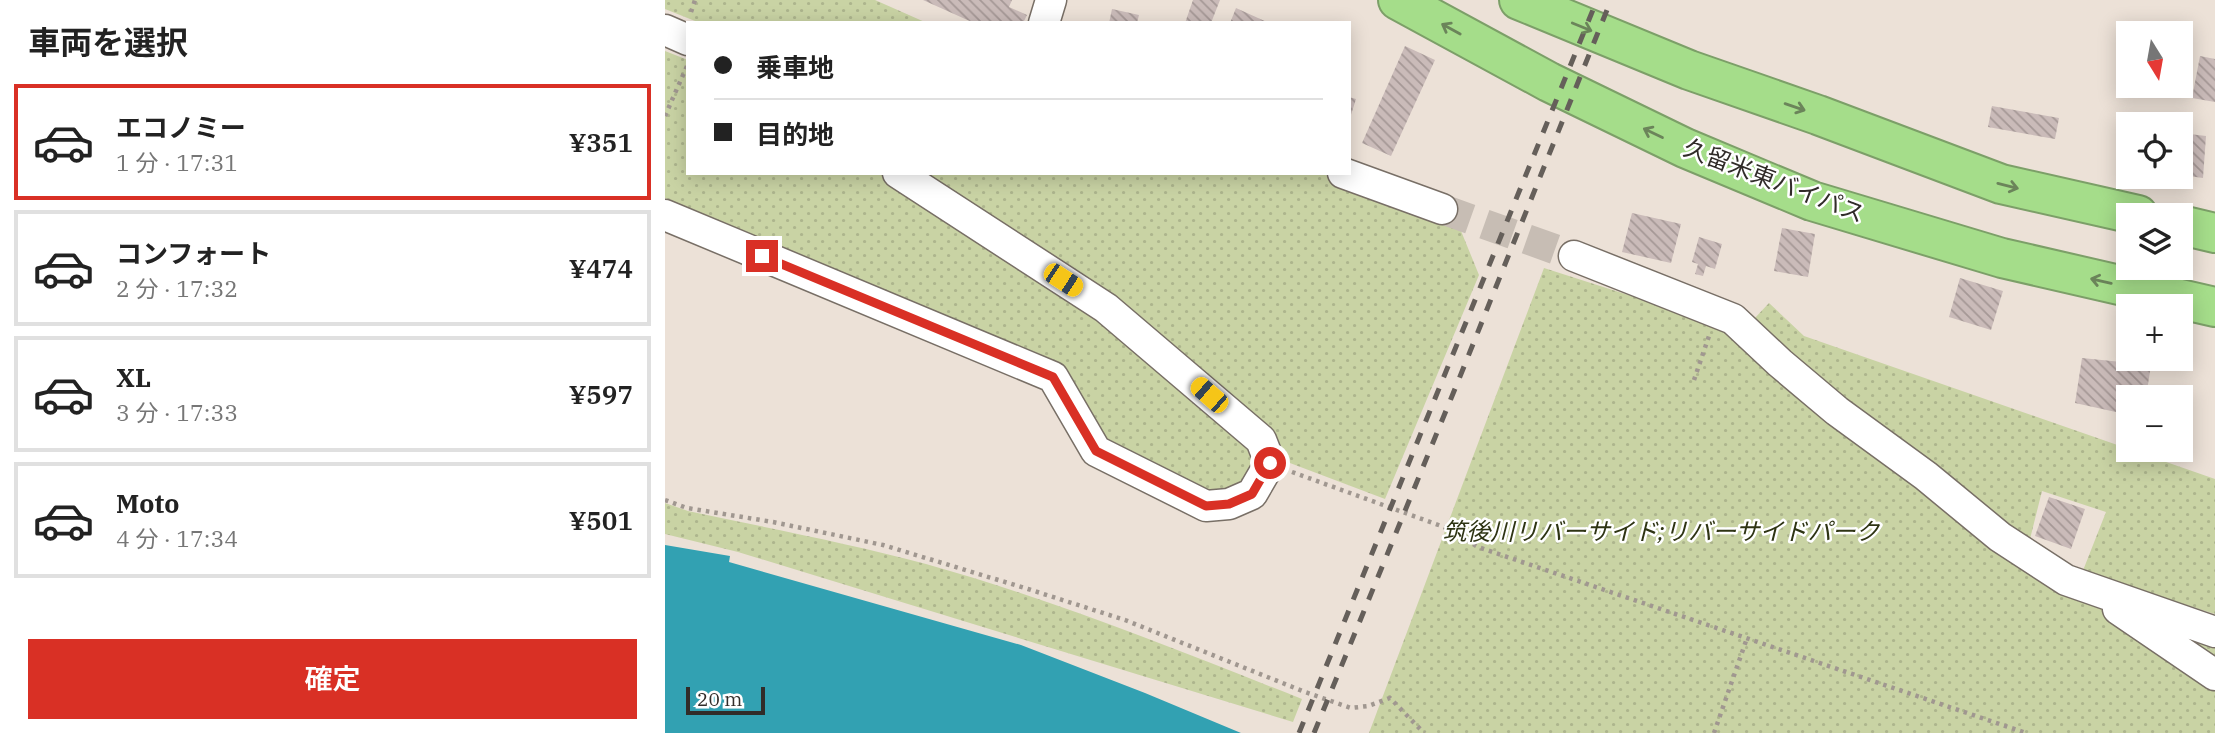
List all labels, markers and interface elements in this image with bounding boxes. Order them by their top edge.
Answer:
text: 車両を選択 [28,21,188,63]
north arrow [2116,21,2193,98]
map controls [2116,21,2193,462]
one-way arrow [1441,22,1462,35]
one-way arrow [1571,22,1592,35]
text: 乗車地 [756,50,834,84]
one-way arrow [1784,101,1806,114]
text: エコノミー [116,110,246,144]
icon: car [32,111,95,174]
button: locate [2116,112,2193,189]
text: 目的地 [756,117,834,151]
text: ¥351 [569,125,633,159]
one-way arrow [1643,125,1664,139]
street label: 久留米東バイパス [1679,131,1869,229]
text: 1 分 · 17:31 [116,147,238,177]
one-way arrow [1997,180,2019,193]
button: layers [2116,203,2193,280]
text: コンフォート [116,236,271,270]
icon: car [32,237,95,300]
route end [746,240,778,272]
text: ¥474 [569,251,633,285]
car [1040,260,1087,300]
text: 2 分 · 17:32 [116,273,238,303]
one-way arrow [2090,274,2113,288]
button: + [2116,294,2193,371]
text: XL [116,360,151,394]
icon: car [32,363,95,426]
car [1187,373,1232,417]
text: ¥597 [569,377,633,411]
button: − [2116,385,2193,462]
text: 3 分 · 17:33 [116,397,238,427]
route start [1254,447,1286,479]
text: Moto [116,486,179,520]
icon: car [32,489,95,552]
text: ¥501 [569,503,633,537]
park label: 筑後川リバーサイド;リバーサイドパーク [1442,515,1881,547]
text: 4 分 · 17:34 [116,523,238,553]
button: 確定 [28,639,637,719]
scale bar [686,684,765,716]
text: 20 m [697,687,742,711]

